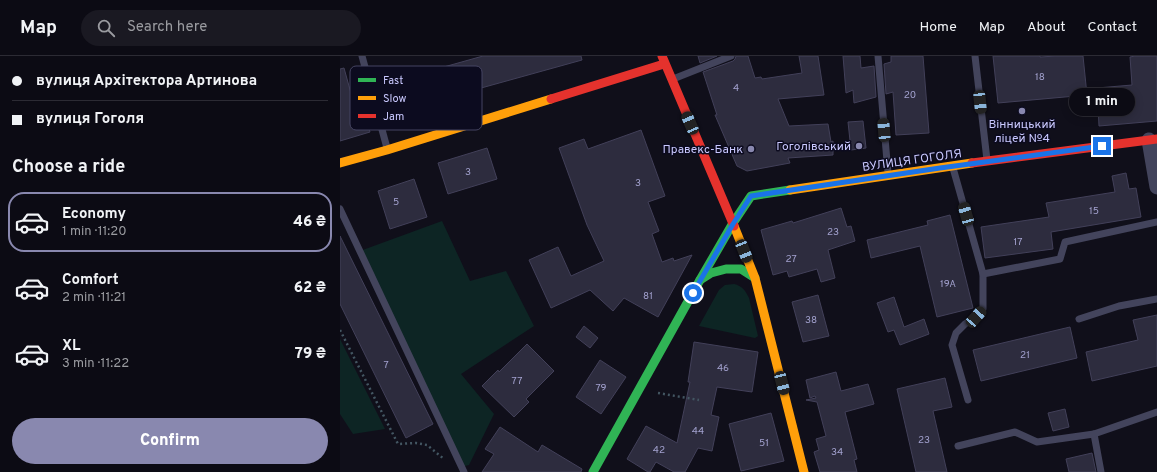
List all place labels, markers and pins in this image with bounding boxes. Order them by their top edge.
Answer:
marker: Вінницький ліцей №4 [1017,106,1027,116]
place label: Вінницький ліцей №4 [988,117,1056,147]
place label: Гоголівський [776,139,851,155]
marker: Гоголівський [854,141,864,151]
place label: Правекс-Банк [663,142,743,158]
marker: Правекс-Банк [746,144,756,154]

